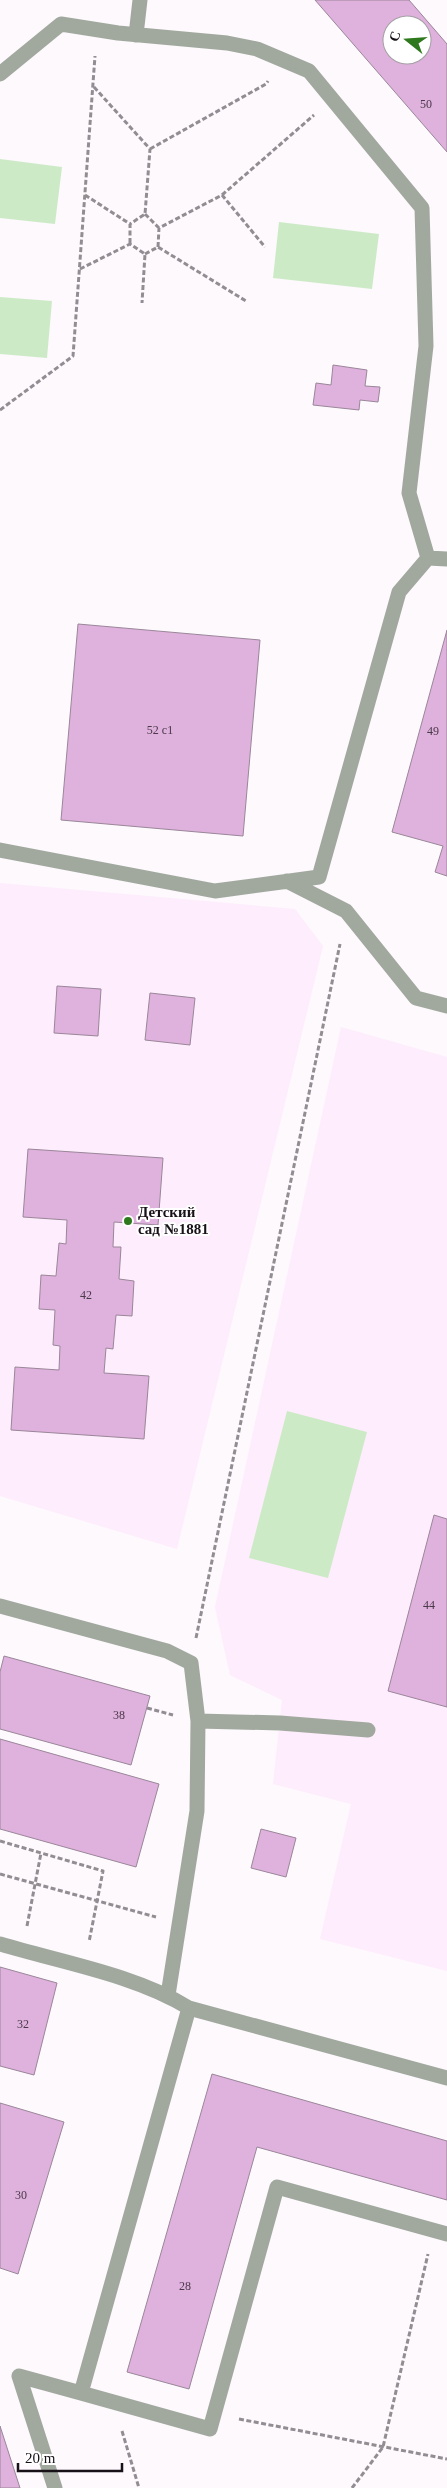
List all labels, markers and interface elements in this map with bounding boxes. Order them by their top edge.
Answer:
north arrow [382,15,432,65]
text: С [386,29,404,43]
house number: 50 [420,97,432,111]
house number: 52 с1 [147,723,173,737]
house number: 49 [427,724,439,738]
place label: Детский сад №1881 [138,1204,209,1237]
marker: Детский сад №1881 [122,1215,134,1227]
house number: 42 [80,1288,92,1302]
house number: 44 [423,1598,435,1612]
house number: 38 [113,1708,125,1722]
house number: 32 [17,2017,29,2031]
house number: 30 [15,2188,27,2202]
house number: 28 [179,2279,191,2293]
scale bar [18,2440,121,2472]
text: 20 m [25,2450,56,2466]

